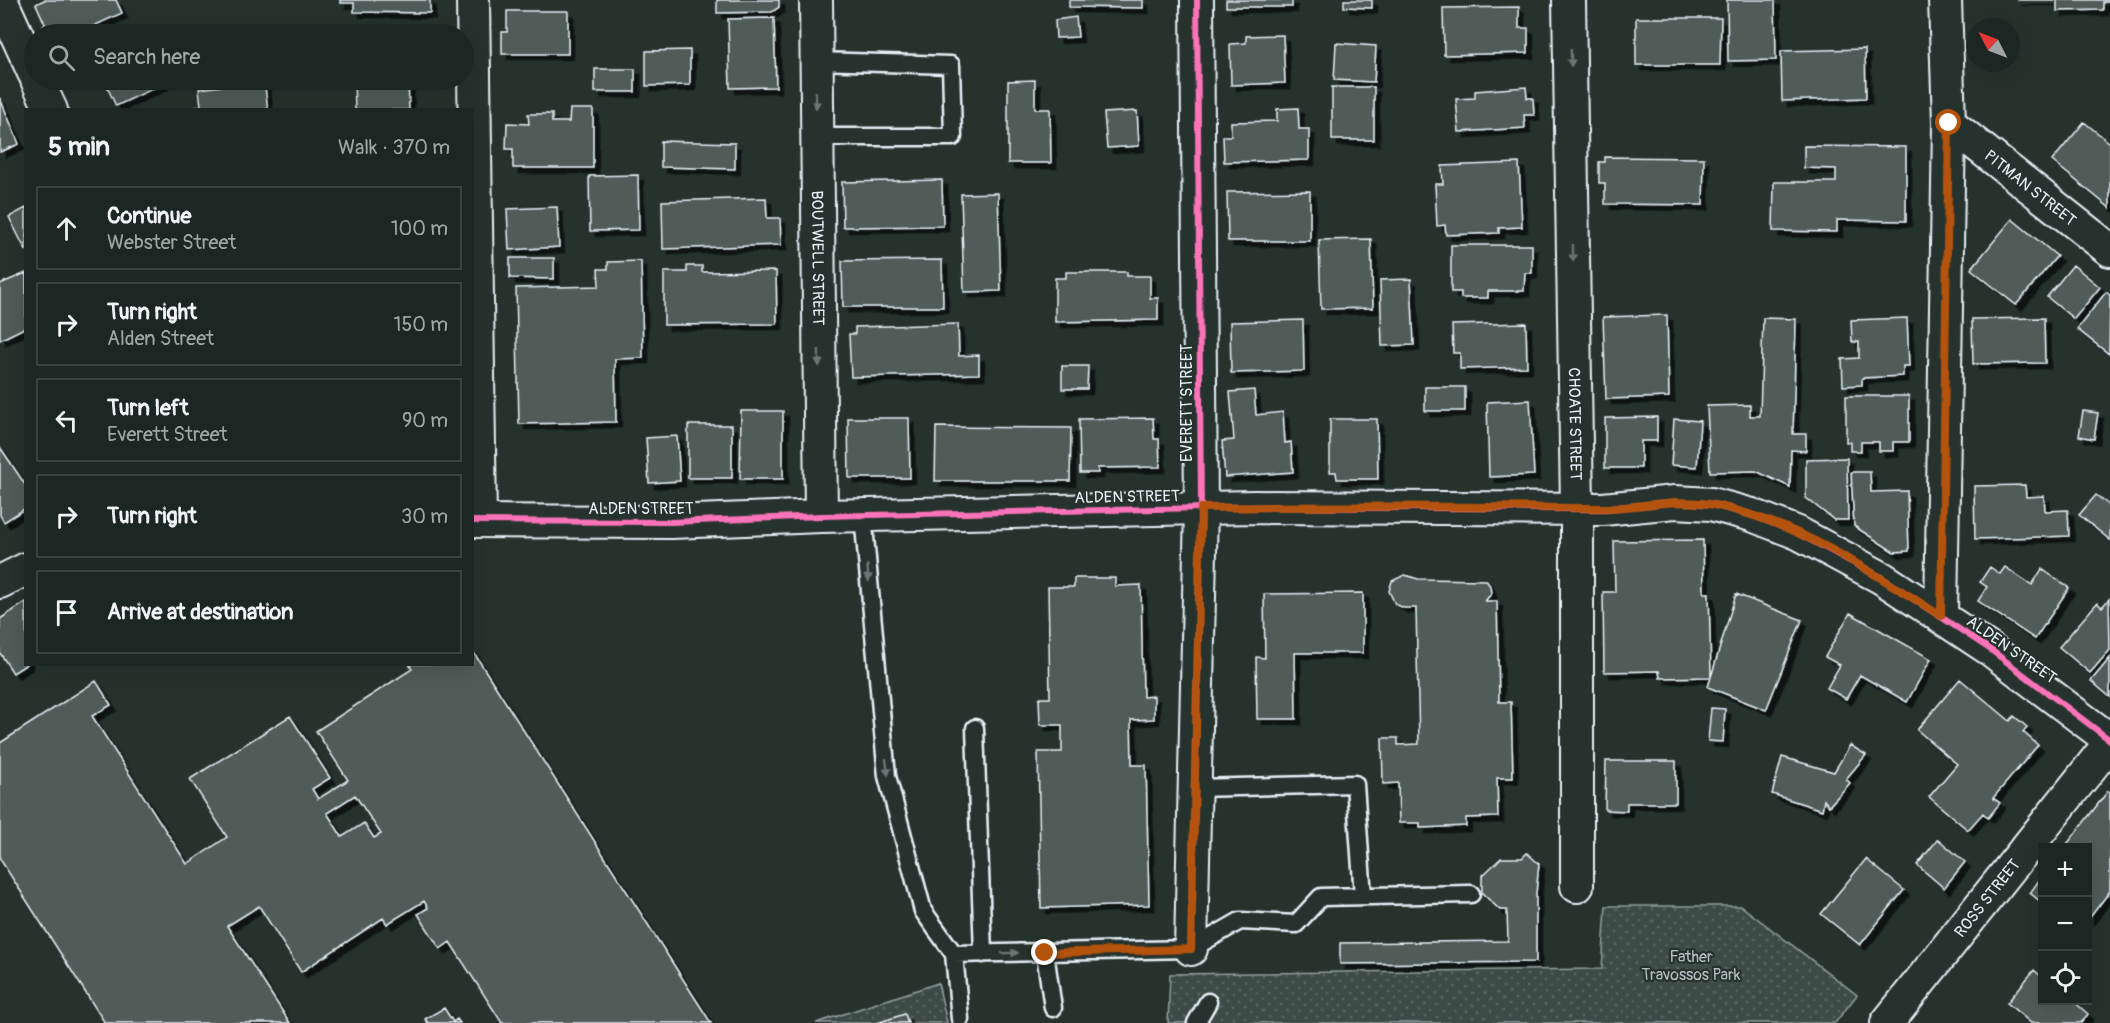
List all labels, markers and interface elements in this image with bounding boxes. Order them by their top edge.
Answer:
north arrow [1966,18,2020,72]
search box [24,24,474,90]
icon: search [45,41,78,74]
text: Search here [93,43,200,71]
one-way arrow [1566,49,1576,68]
one-way arrow [811,91,821,110]
route start [1935,109,1961,135]
text: 5 min [48,131,110,163]
text: Walk · 370 m [338,135,450,160]
street label: PITMAN STREET [1980,146,2080,231]
street label: BOUTWELL STREET [807,190,828,326]
text: Continue [107,202,191,230]
icon: ahead [50,212,83,245]
text: 100 m [391,216,448,241]
text: Webster Street [107,230,236,255]
one-way arrow [1569,244,1578,263]
text: Turn right [107,298,197,326]
icon: right [50,308,83,341]
text: 150 m [394,312,448,337]
text: Alden Street [107,326,214,351]
street label: EVERETT STREET [1177,344,1197,462]
one-way arrow [814,349,824,368]
street label: CHOATE STREET [1564,367,1586,481]
text: Turn left [107,394,189,422]
icon: left [50,404,83,437]
text: 90 m [402,408,448,433]
text: Everett Street [107,422,228,447]
street label: ALDEN STREET [1074,486,1180,508]
street label: ALDEN STREET [588,499,694,519]
icon: right [50,500,83,533]
text: Turn right [107,502,197,530]
text: 30 m [401,504,448,529]
one-way arrow [863,563,873,582]
icon: arrive [50,596,83,629]
text: Arrive at destination [107,598,293,626]
street label: ALDEN STREET [1963,611,2060,688]
one-way arrow [882,758,891,777]
map controls [2038,843,2092,1005]
button: + [2038,843,2092,897]
street label: ROSS STREET [1950,855,2025,942]
button: − [2038,897,2092,951]
route end [1031,939,1057,965]
park label: Father Travossos Park [1642,947,1741,985]
one-way arrow [1000,949,1019,958]
button: locate [2038,951,2092,1005]

